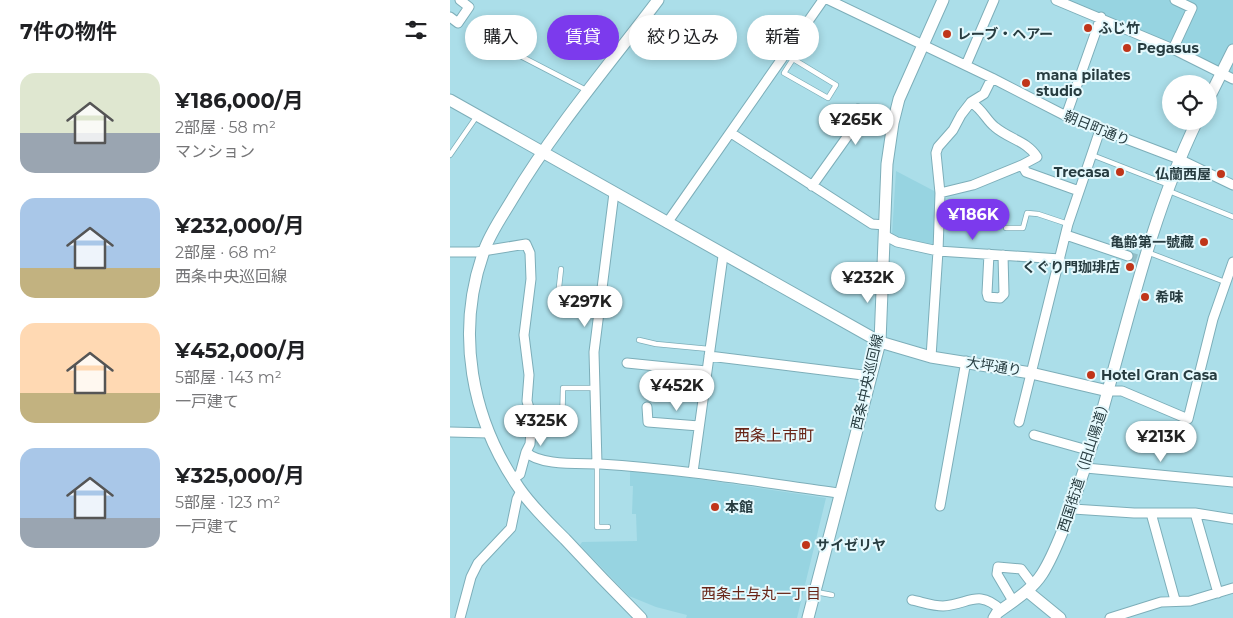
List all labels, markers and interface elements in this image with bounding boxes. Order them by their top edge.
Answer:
chip: 購入 [465,15,537,60]
chip: 賃貸 [547,15,619,60]
chip: 絞り込み [629,15,737,60]
chip: 新着 [747,15,819,60]
icon: filters [402,16,430,44]
text: 7件の物件 [20,19,117,44]
place label: ふじ竹 [1098,19,1140,37]
marker: ふじ竹 [1082,22,1094,34]
place label: レーブ・ヘアー [957,25,1053,43]
marker: レーブ・ヘアー [941,28,953,40]
place label: Pegasus [1137,39,1199,57]
marker: Pegasus [1121,42,1133,54]
place label: mana pilates studio [1036,66,1131,100]
map controls [1162,75,1217,130]
button: locate [1162,75,1217,130]
marker: mana pilates studio [1020,77,1032,89]
text: ¥186,000/月 [175,88,304,113]
icon: home [60,93,120,153]
pin: ¥265K [821,104,891,146]
street label: 朝日町通り [1061,107,1133,149]
text: ¥265K [830,110,882,129]
text: 2部屋 · 58 m² [175,118,276,137]
text: マンション [175,142,255,161]
place label: Trecasa [1054,163,1110,181]
place label: 仏蘭西屋 [1155,165,1211,183]
marker: Trecasa [1114,166,1126,178]
marker: 仏蘭西屋 [1215,168,1227,180]
pin: ¥186K [938,198,1008,241]
text: ¥186K [947,205,999,224]
text: ¥232,000/月 [175,213,305,238]
icon: home [60,218,120,278]
place label: 亀齢第一號藏 [1110,233,1194,251]
marker: 亀齢第一號藏 [1198,236,1210,248]
text: 2部屋 · 68 m² [175,243,277,262]
place label: くぐり門珈琲店 [1022,258,1120,276]
marker: くぐり門珈琲店 [1124,261,1136,273]
pin: ¥232K [833,262,903,304]
text: 西条中央巡回線 [175,267,287,286]
text: ¥232K [842,268,894,287]
pin: ¥297K [550,286,620,328]
place label: 希味 [1155,288,1184,306]
marker: 希味 [1139,291,1151,303]
text: ¥297K [558,292,612,311]
street label: 西条中央巡回線 [847,332,887,432]
text: ¥452,000/月 [175,338,307,363]
icon: home [60,343,120,403]
street label: 大坪通り [965,353,1023,379]
place label: Hotel Gran Casa [1101,366,1218,384]
text: 5部屋 · 143 m² [175,368,282,387]
marker: Hotel Gran Casa [1085,369,1097,381]
pin: ¥452K [642,370,712,412]
text: ¥452K [650,376,704,395]
text: 一戸建て [175,392,239,411]
street label: 西国街道（旧山陽道） [1054,396,1114,534]
pin: ¥325K [506,404,576,447]
text: ¥325K [515,411,567,430]
pin: ¥213K [1126,420,1196,463]
district label: 西条上市町 [734,426,814,445]
text: ¥213K [1137,427,1185,446]
text: ¥325,000/月 [175,463,305,488]
icon: home [60,468,120,528]
text: 5部屋 · 123 m² [175,493,280,512]
place label: 本館 [725,498,753,516]
marker: 本館 [709,501,721,513]
text: 一戸建て [175,517,239,536]
place label: サイゼリヤ [816,536,886,554]
marker: サイゼリヤ [800,539,812,551]
district label: 西条土与丸一丁目 [701,584,821,603]

